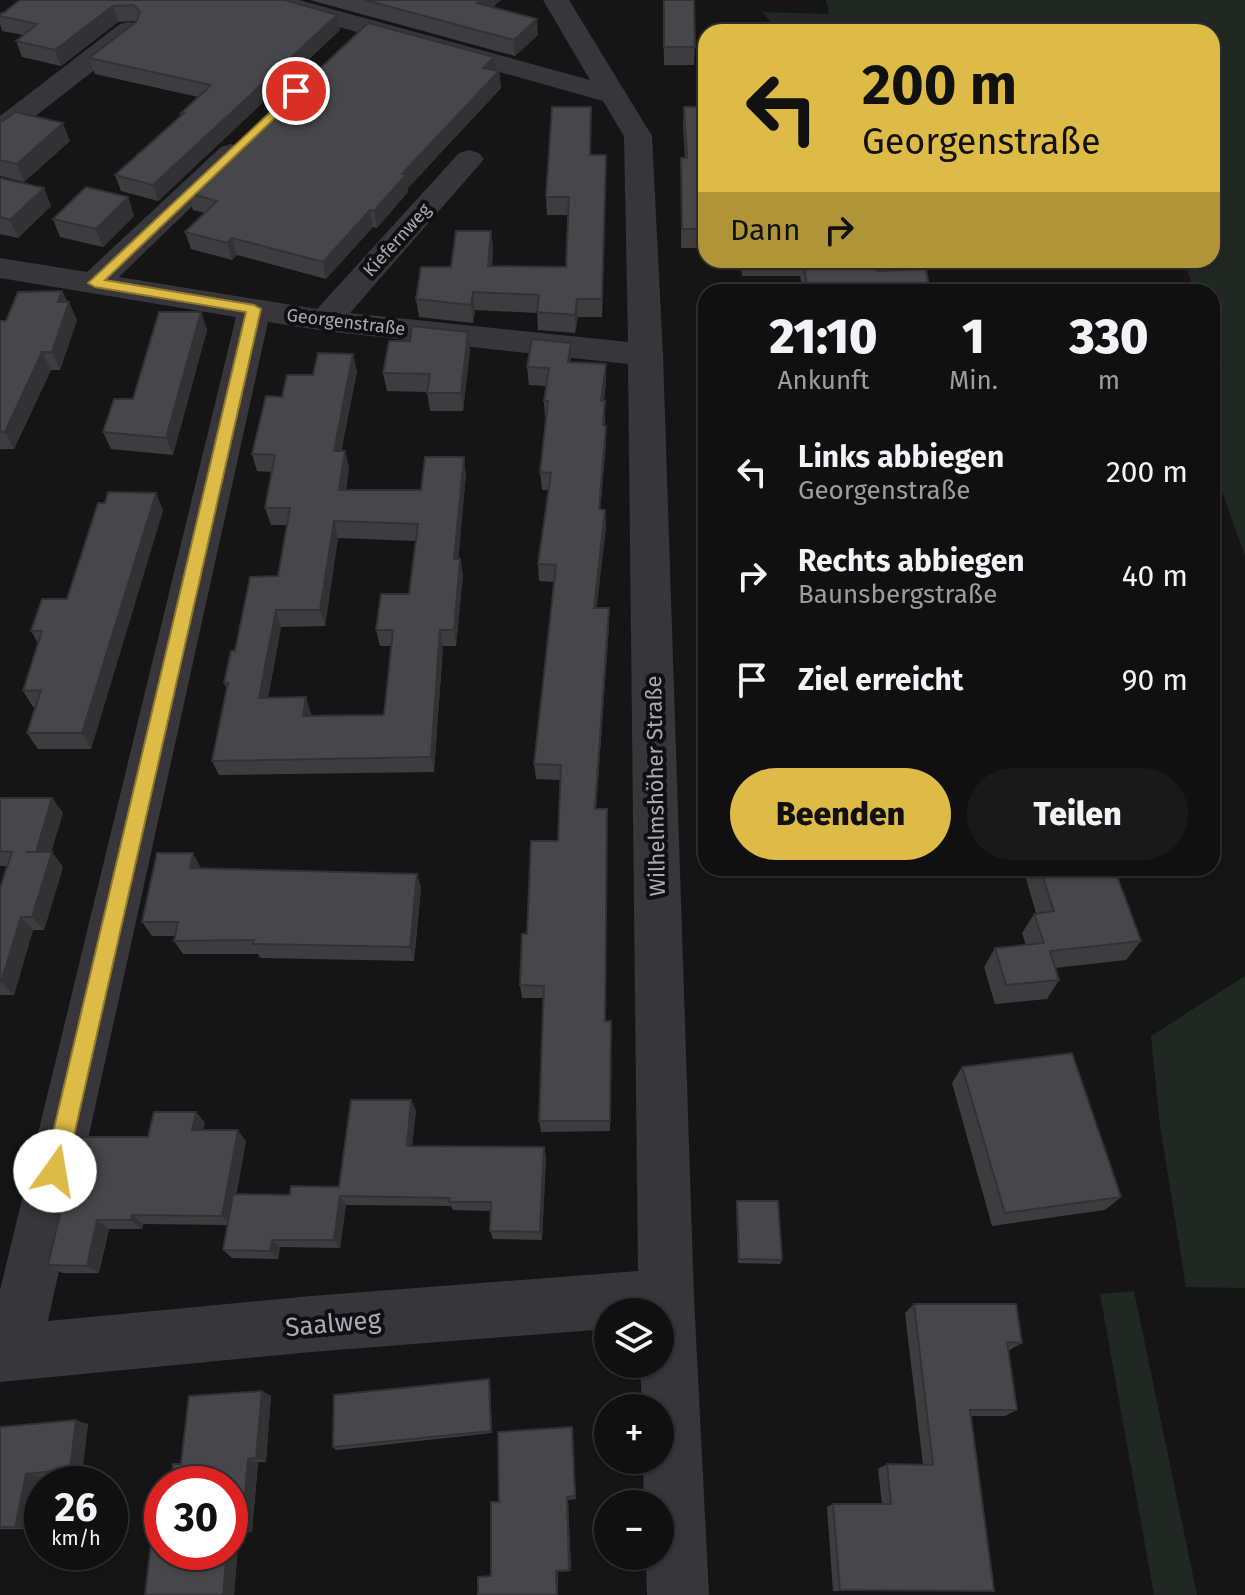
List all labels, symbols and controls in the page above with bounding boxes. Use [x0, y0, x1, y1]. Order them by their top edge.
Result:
text: 200 m [862, 52, 1017, 119]
icon: left [730, 56, 834, 160]
pin [262, 57, 330, 125]
icon: arrive [274, 69, 318, 113]
text: Georgenstraße [862, 120, 1101, 164]
street label: Kiefernweg [358, 198, 436, 281]
icon: right [817, 208, 861, 252]
text: Dann [730, 212, 801, 248]
street label: Georgenstraße [285, 304, 407, 340]
text: 21:10 [769, 308, 877, 366]
text: 1 [962, 308, 985, 366]
text: 330 [1069, 308, 1148, 366]
text: Ankunft [778, 365, 869, 396]
text: Min. [949, 365, 998, 396]
text: m [1098, 365, 1120, 396]
text: Links abbiegen [798, 439, 1004, 475]
icon: left [730, 450, 774, 494]
text: 200 m [1106, 454, 1188, 490]
text: Georgenstraße [798, 475, 970, 506]
text: Rechts abbiegen [798, 543, 1025, 579]
icon: right [730, 554, 774, 598]
text: 40 m [1122, 558, 1188, 594]
text: Baunsbergstraße [798, 579, 997, 610]
icon: arrive [730, 658, 774, 702]
text: Ziel erreicht [798, 662, 963, 698]
text: 90 m [1122, 662, 1188, 698]
street label: Wilhelmshöher Straße [640, 675, 671, 897]
button: Beenden [730, 768, 951, 860]
button: Teilen [967, 768, 1188, 860]
position arrow [13, 1129, 97, 1213]
map controls [594, 1298, 674, 1570]
button: layers [594, 1298, 674, 1378]
street label: Saalweg [284, 1304, 383, 1343]
button: + [594, 1394, 674, 1474]
speed limit sign: 30 [144, 1466, 248, 1570]
text: 26 [54, 1484, 98, 1532]
button: − [594, 1490, 674, 1570]
text: km/h [51, 1526, 101, 1550]

